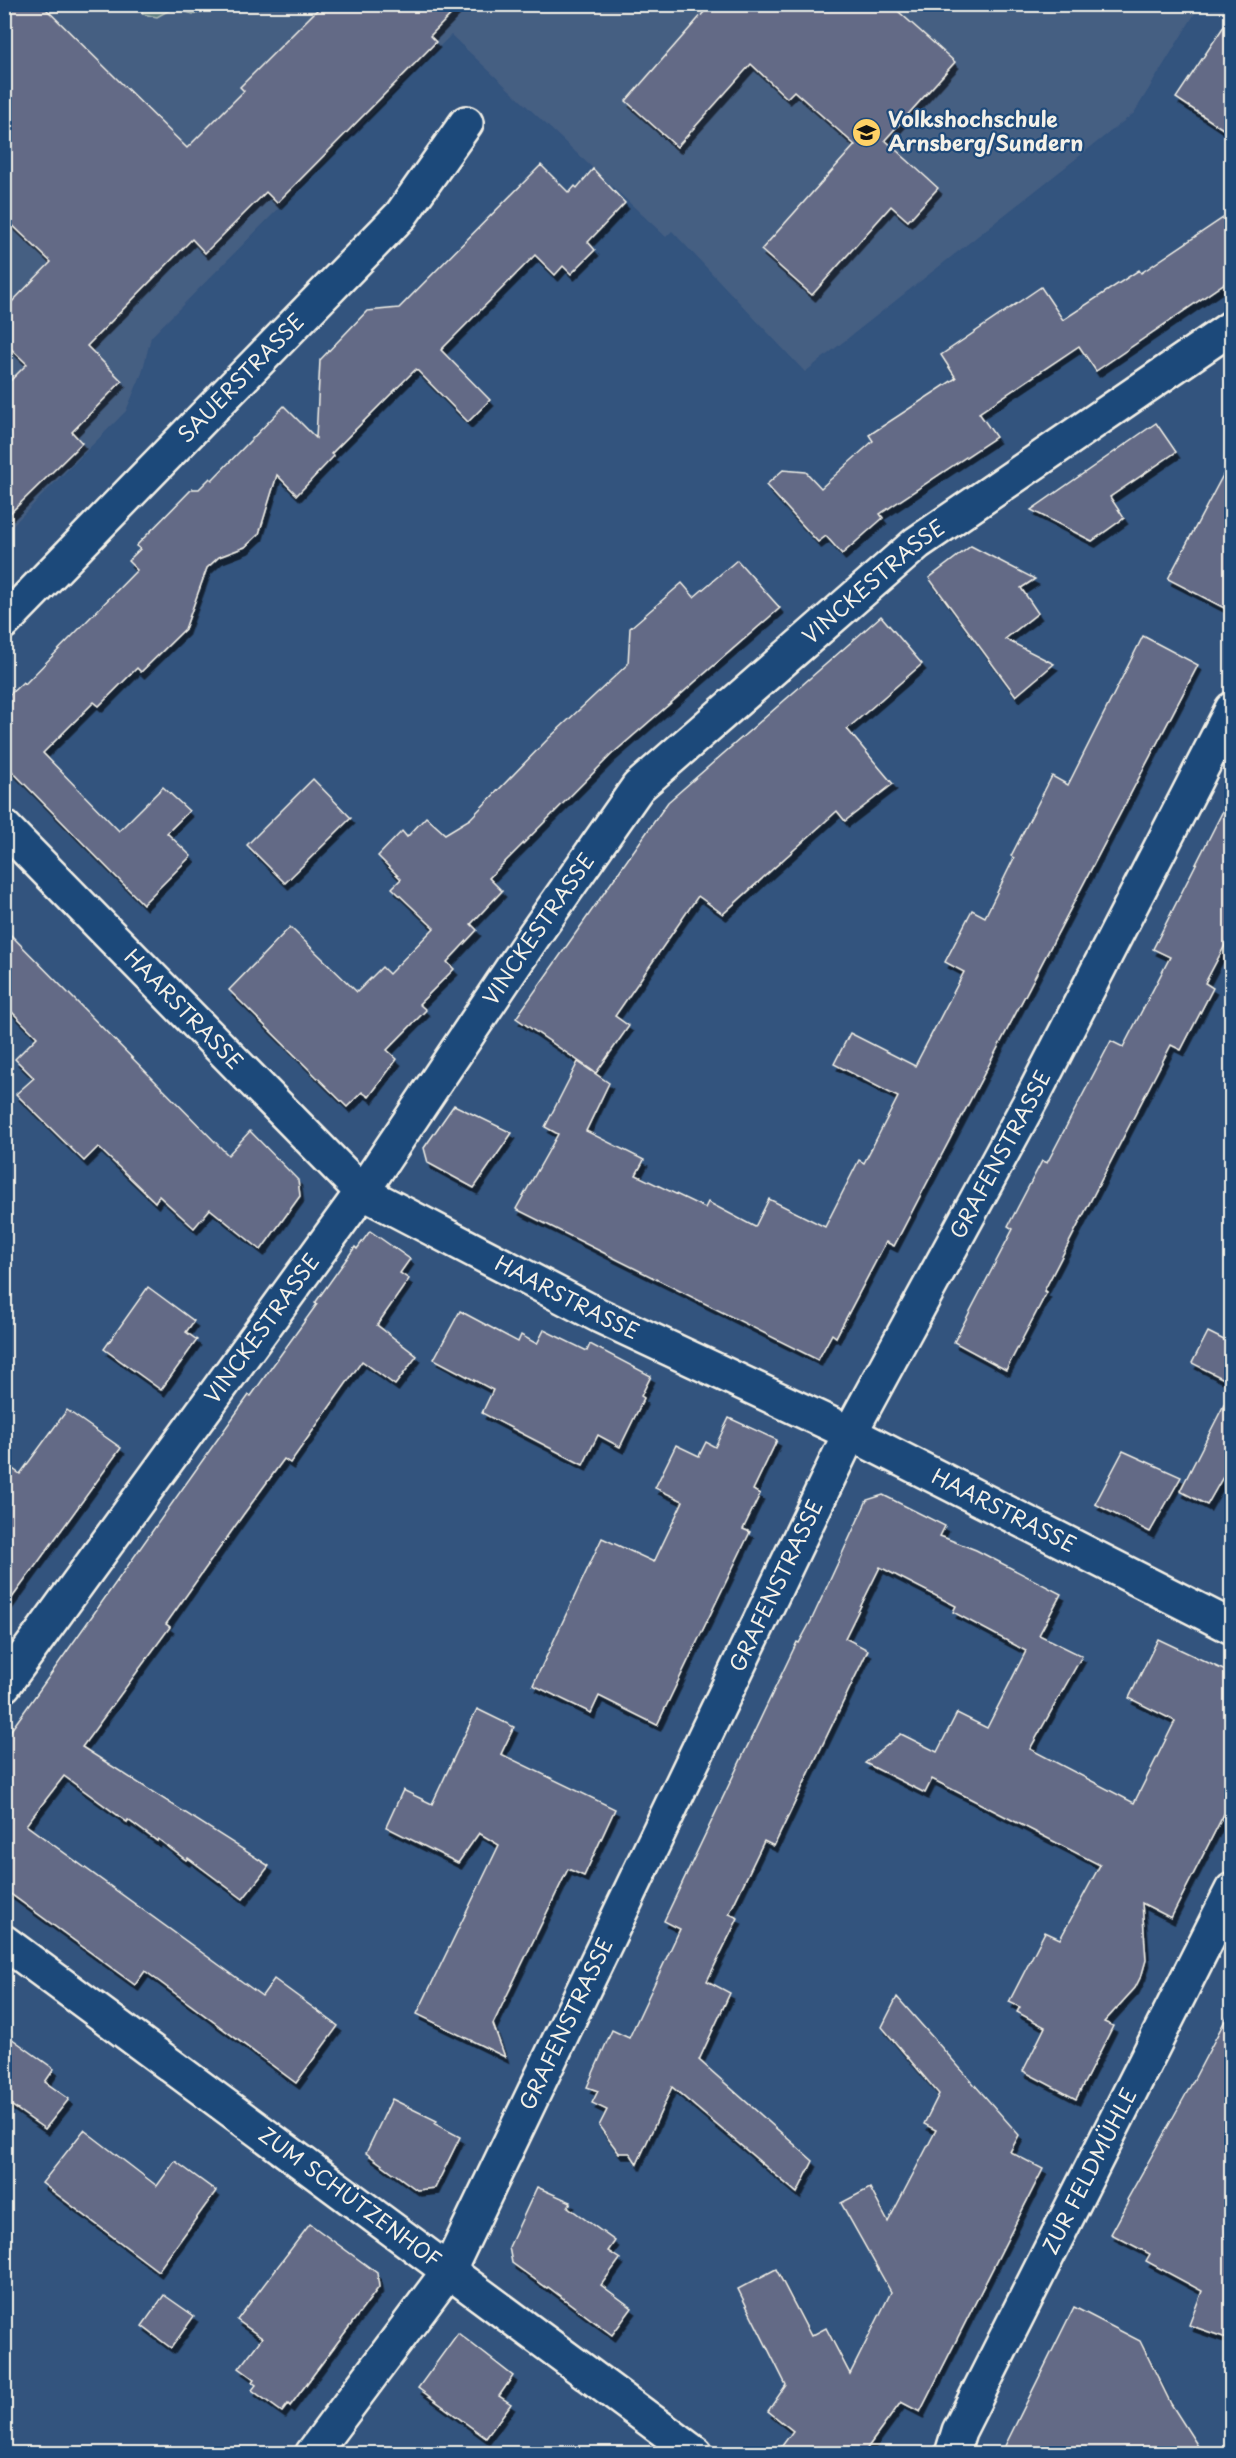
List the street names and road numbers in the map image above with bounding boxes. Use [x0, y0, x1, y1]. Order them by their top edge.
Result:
street label: SAUERSTRASSE [169, 305, 311, 449]
street label: VINCKESTRASSE [794, 511, 951, 650]
street label: VINCKESTRASSE [474, 846, 601, 1011]
street label: HAARSTRASSE [118, 941, 251, 1076]
street label: GRAFENSTRASSE [941, 1064, 1058, 1244]
street label: VINCKESTRASSE [196, 1246, 326, 1409]
street label: HAARSTRASSE [490, 1246, 645, 1346]
street label: HAARSTRASSE [927, 1459, 1082, 1559]
street label: GRAFENSTRASSE [720, 1494, 830, 1676]
street label: GRAFENSTRASSE [510, 1932, 620, 2115]
street label: ZUR FELDMÜHLE [1033, 2082, 1144, 2259]
street label: ZUM SCHÜTZENHOF [253, 2118, 449, 2274]

